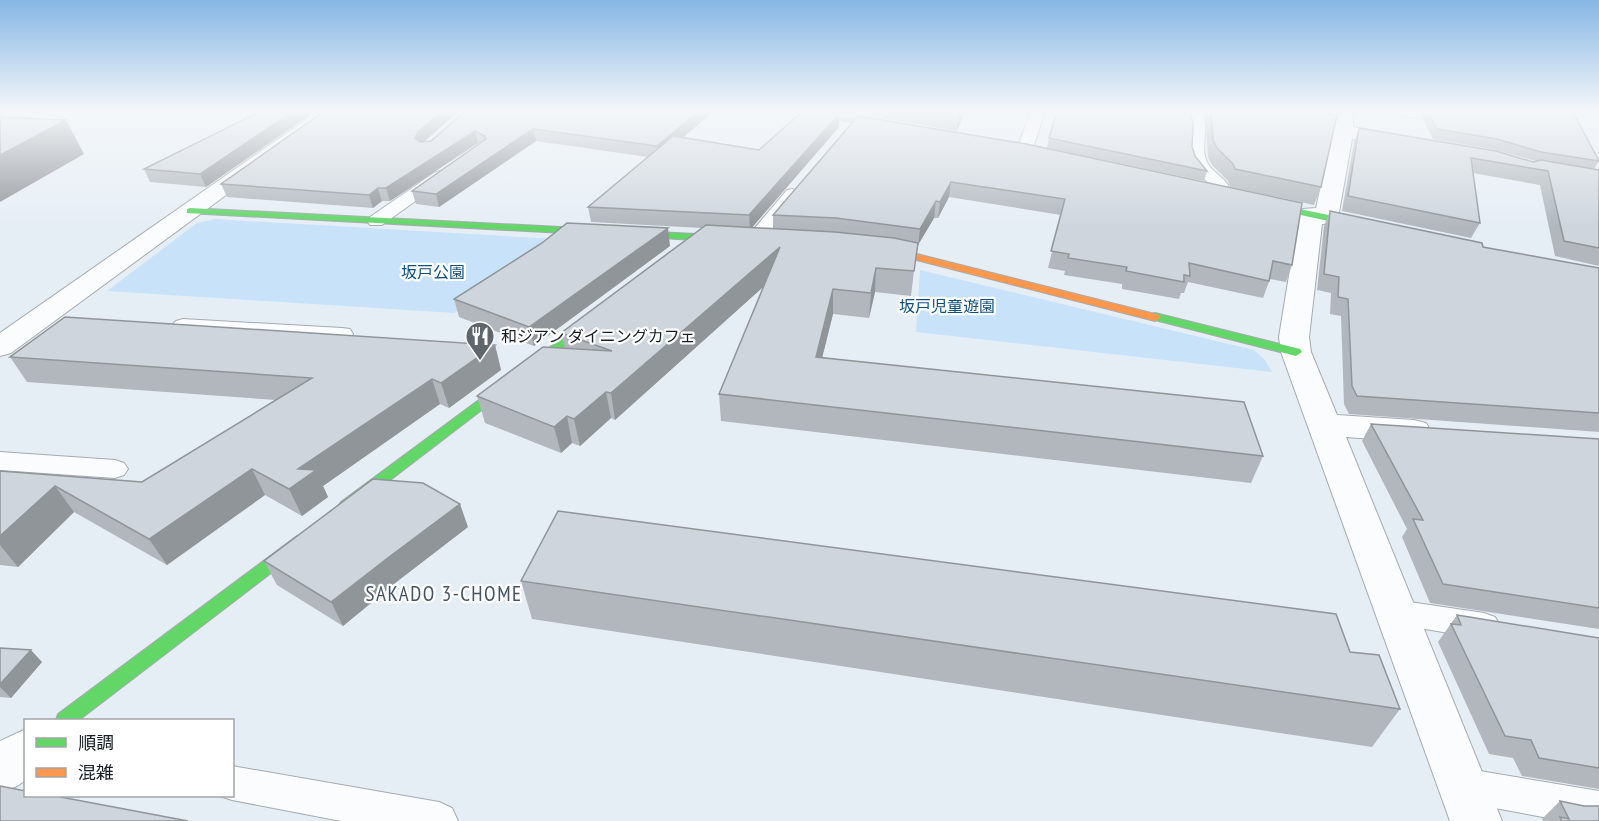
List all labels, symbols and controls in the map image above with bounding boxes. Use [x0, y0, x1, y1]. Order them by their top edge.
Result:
park label: 坂戸公園 [401, 262, 465, 282]
park label: 坂戸児童遊園 [899, 296, 995, 316]
restaurant icon: 和ジアン ダイニングカフェ [464, 320, 496, 362]
place label: 和ジアン ダイニングカフェ [501, 326, 696, 346]
district label: SAKADO 3-CHOME [365, 580, 523, 607]
legend [24, 719, 234, 797]
text: 順調 [78, 731, 114, 754]
text: 混雑 [78, 761, 114, 784]

